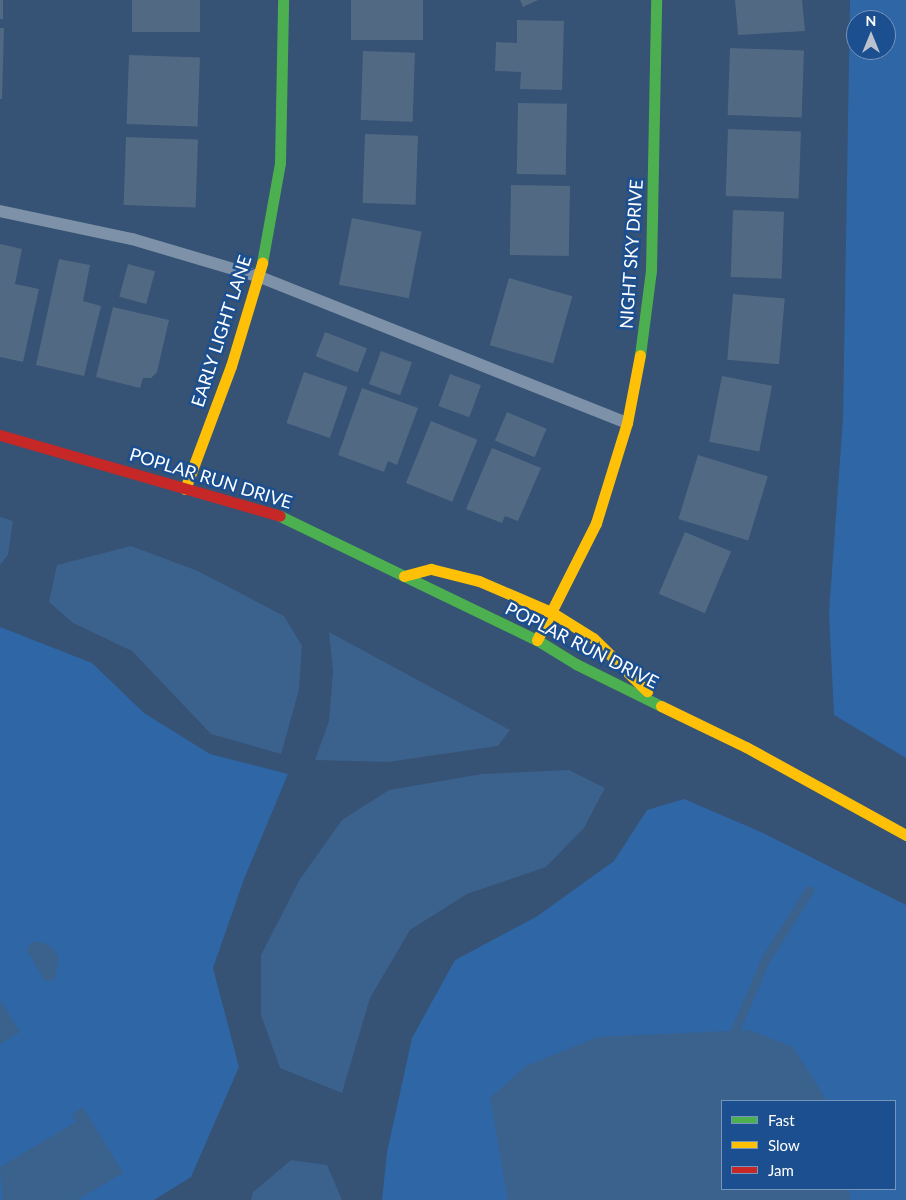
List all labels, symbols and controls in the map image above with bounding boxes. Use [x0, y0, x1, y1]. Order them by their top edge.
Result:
north arrow [846, 10, 896, 60]
text: N [866, 12, 876, 29]
street label: NIGHT SKY DRIVE [615, 178, 647, 330]
street label: EARLY LIGHT LANE [186, 252, 256, 410]
street label: POPLAR RUN DRIVE [127, 443, 295, 513]
street label: POPLAR RUN DRIVE [502, 597, 662, 693]
legend [721, 1100, 896, 1190]
text: Fast [768, 1111, 795, 1129]
text: Slow [768, 1136, 800, 1154]
text: Jam [768, 1161, 794, 1179]

